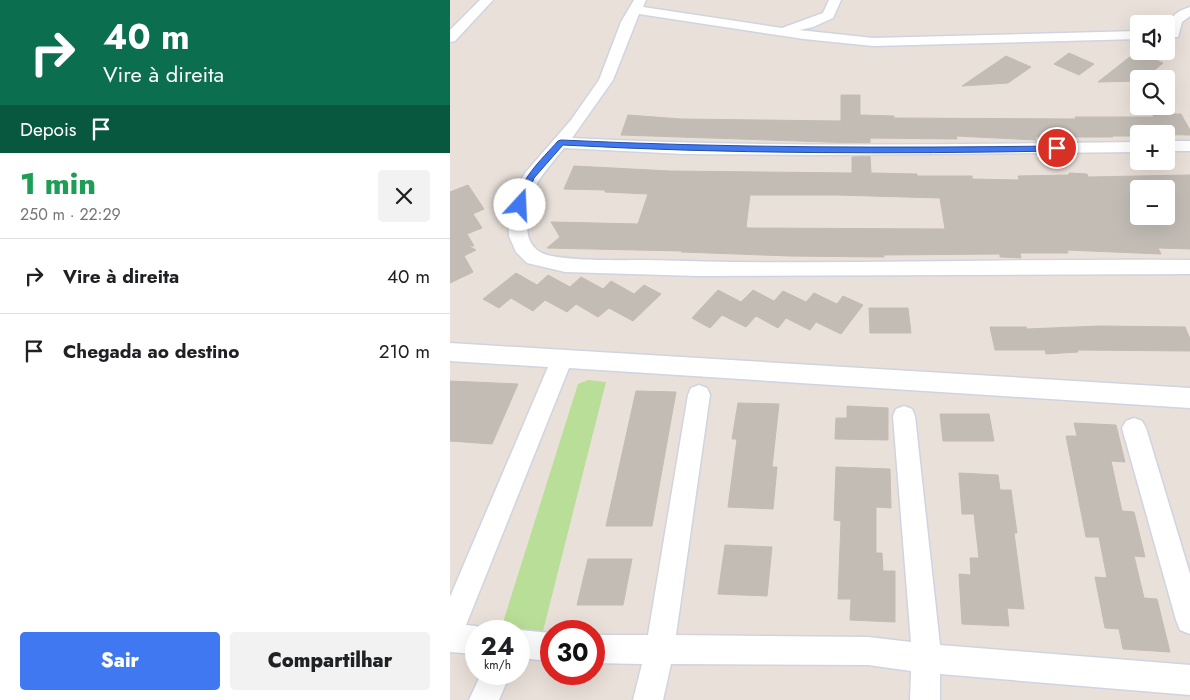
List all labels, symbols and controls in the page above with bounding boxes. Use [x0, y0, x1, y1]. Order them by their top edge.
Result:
text: 40 m [103, 12, 190, 62]
map controls [1130, 15, 1175, 225]
button: sound [1130, 15, 1175, 60]
icon: right [20, 20, 85, 85]
text: Vire à direita [103, 58, 224, 90]
button: search [1130, 70, 1175, 115]
icon: arrive [87, 115, 115, 143]
text: Depois [20, 116, 77, 143]
button: + [1130, 125, 1175, 170]
pin [1036, 127, 1078, 169]
icon: arrive [1043, 134, 1071, 162]
text: 1 min [20, 162, 96, 205]
button: close [378, 170, 430, 222]
position arrow [493, 178, 545, 230]
button: − [1130, 180, 1175, 225]
text: 250 m · 22:29 [20, 203, 121, 226]
icon: right [20, 262, 48, 290]
text: Vire à direita [63, 263, 179, 290]
text: 40 m [387, 263, 430, 290]
icon: arrive [20, 337, 48, 365]
text: Chegada ao destino [63, 338, 239, 365]
text: 210 m [379, 338, 430, 365]
speed limit sign: 30 [540, 620, 605, 685]
text: 24 [481, 628, 514, 664]
button: Sair [20, 632, 220, 690]
button: Compartilhar [230, 632, 430, 690]
text: km/h [484, 656, 511, 674]

